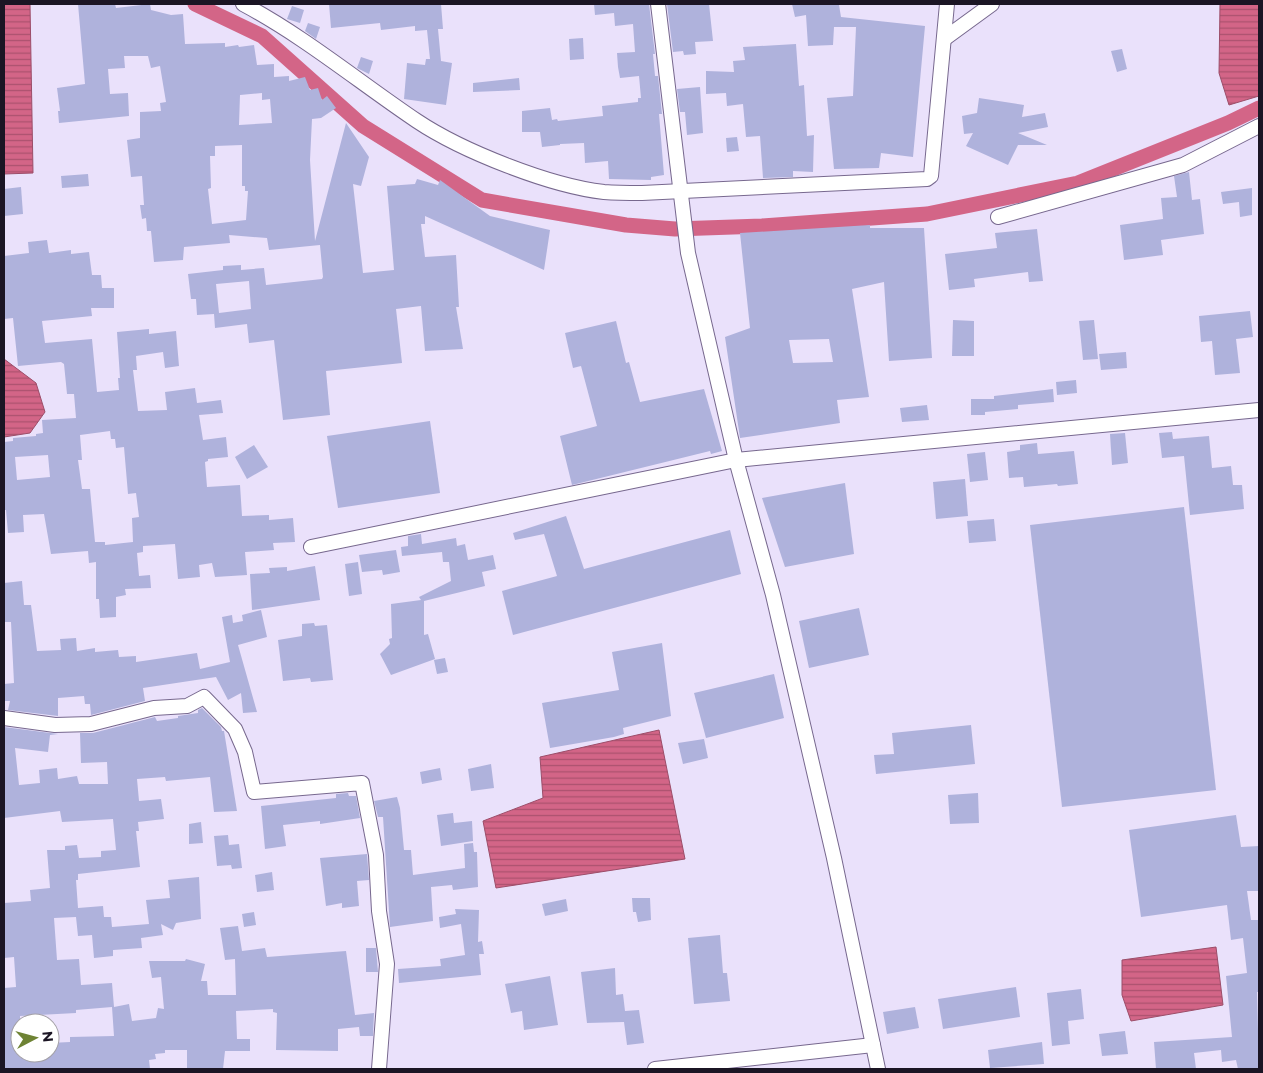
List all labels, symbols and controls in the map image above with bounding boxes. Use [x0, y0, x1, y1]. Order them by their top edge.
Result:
north arrow [10, 1013, 60, 1063]
text: N [38, 1030, 57, 1043]

